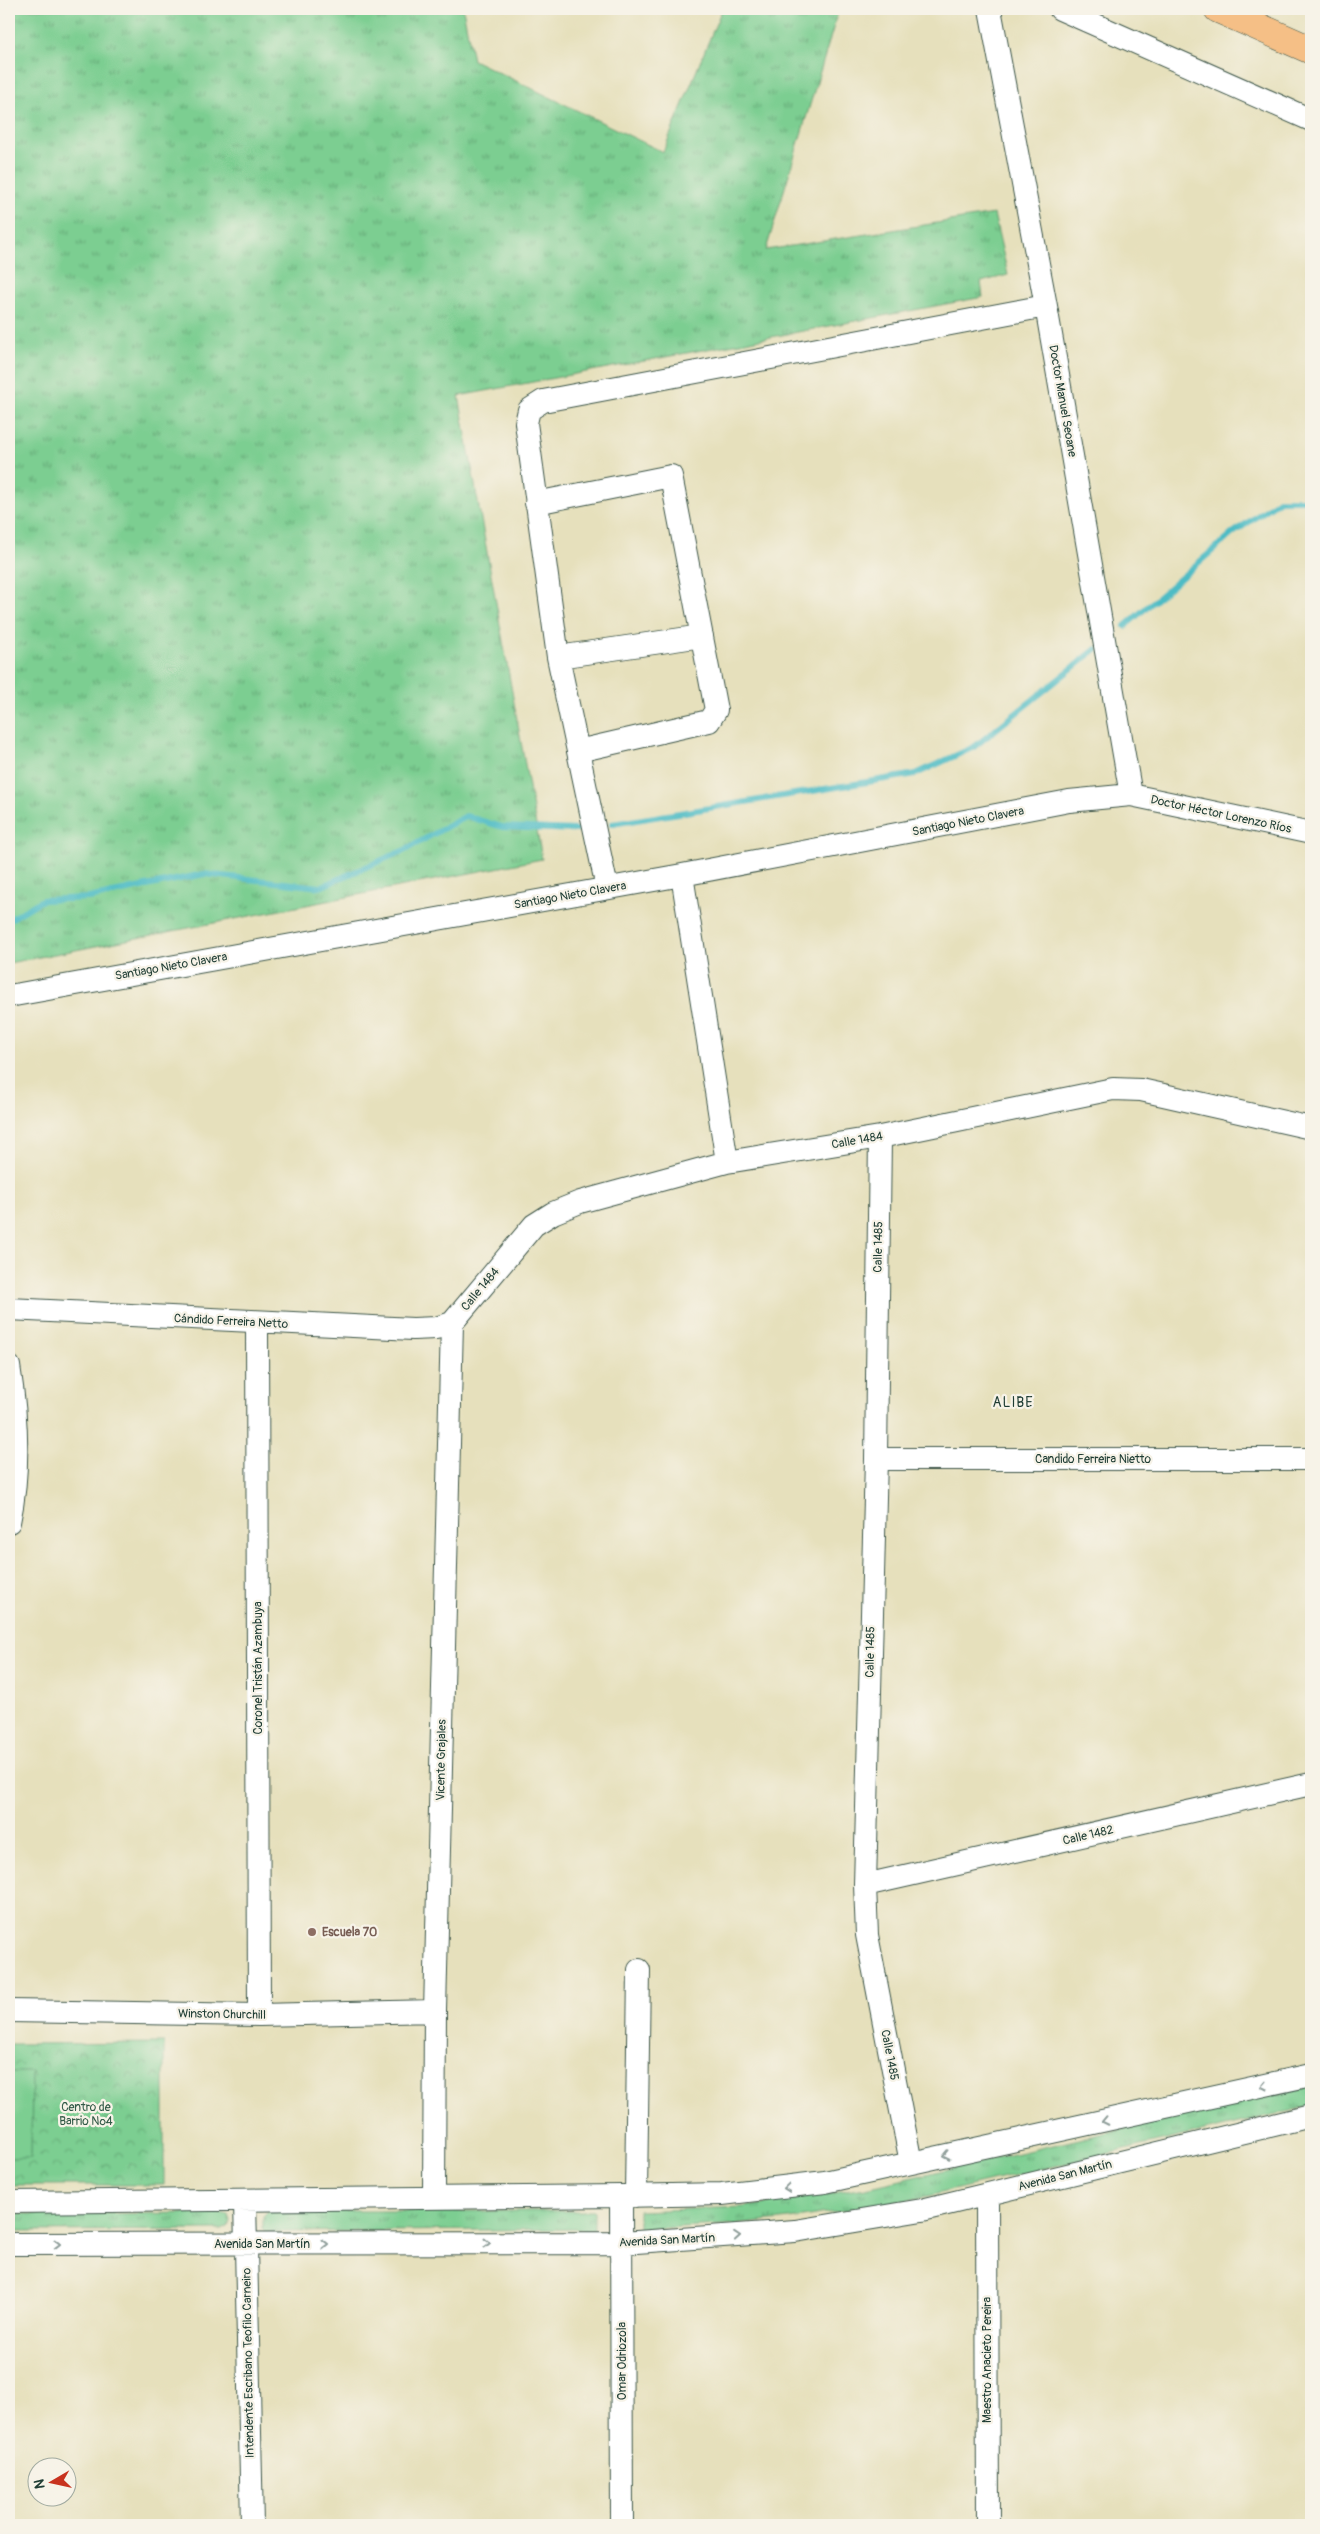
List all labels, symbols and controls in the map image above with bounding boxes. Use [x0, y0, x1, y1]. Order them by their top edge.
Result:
street label: Doctor Manuel Seoane [1045, 344, 1080, 458]
street label: Doctor Héctor Lorenzo Ríos [1149, 792, 1293, 837]
street label: Santiago Nieto Clavera [911, 803, 1026, 840]
street label: Santiago Nieto Clavera [513, 878, 628, 913]
street label: Santiago Nieto Clavera [114, 949, 229, 984]
street label: Calle 1484 [830, 1129, 884, 1152]
street label: Calle 1485 [871, 1221, 886, 1273]
street label: Calle 1484 [458, 1265, 503, 1314]
street label: Cándido Ferreira Netto [174, 1311, 289, 1332]
district label: ALIBE [992, 1394, 1034, 1411]
street label: Candido Ferreira Nietto [1035, 1452, 1152, 1467]
street label: Coronel Tristán Azambuya [251, 1601, 266, 1735]
street label: Calle 1485 [863, 1626, 878, 1678]
street label: Vicente Grajales [433, 1719, 450, 1801]
street label: Calle 1482 [1061, 1822, 1115, 1849]
place label: Escuela 70 [322, 1925, 377, 1940]
marker: Escuela 70 [306, 1926, 318, 1938]
street label: Winston Churchill [178, 2006, 266, 2023]
street label: Calle 1485 [877, 2028, 902, 2082]
one-way arrow [1259, 2080, 1268, 2091]
park label: Centro de Barrio Nº4 [59, 2100, 113, 2129]
one-way arrow [1100, 2115, 1109, 2125]
one-way arrow [942, 2149, 951, 2160]
street label: Avenida San Martín [1017, 2157, 1114, 2194]
one-way arrow [783, 2182, 791, 2193]
street label: Avenida San Martín [619, 2230, 716, 2251]
one-way arrow [734, 2231, 742, 2242]
street label: Avenida San Martín [214, 2237, 310, 2252]
one-way arrow [484, 2238, 492, 2248]
one-way arrow [54, 2239, 62, 2249]
one-way arrow [322, 2239, 329, 2249]
street label: Intendente Escribano Teofilo Carneiro [239, 2267, 258, 2458]
street label: Maestro Anacieto Pereira [980, 2297, 995, 2423]
street label: Omar Odriozola [615, 2321, 630, 2400]
north arrow [28, 2456, 78, 2506]
text: N [31, 2478, 49, 2490]

